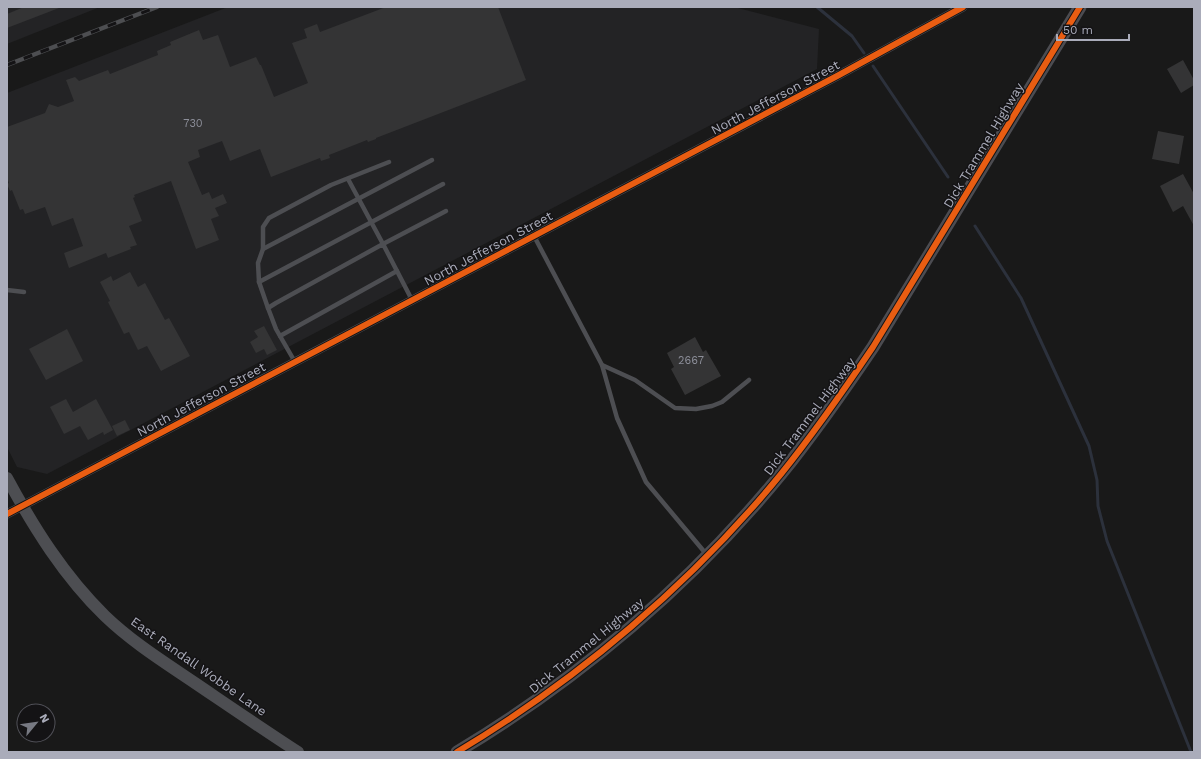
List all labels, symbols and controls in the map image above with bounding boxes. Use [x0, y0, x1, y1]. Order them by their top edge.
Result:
scale bar [1057, 16, 1129, 42]
text: 50 m [1063, 23, 1093, 37]
street label: North Jefferson Street [708, 57, 842, 138]
street label: Dick Trammel Highway [940, 80, 1027, 210]
house number: 730 [183, 117, 203, 130]
street label: North Jefferson Street [421, 208, 555, 289]
house number: 2667 [678, 354, 704, 367]
street label: Dick Trammel Highway [760, 354, 859, 478]
street label: North Jefferson Street [134, 359, 268, 440]
street label: Dick Trammel Highway [526, 594, 647, 696]
street label: East Randall Wobbe Lane [128, 614, 270, 719]
north arrow [16, 703, 56, 743]
text: N [37, 712, 52, 725]

